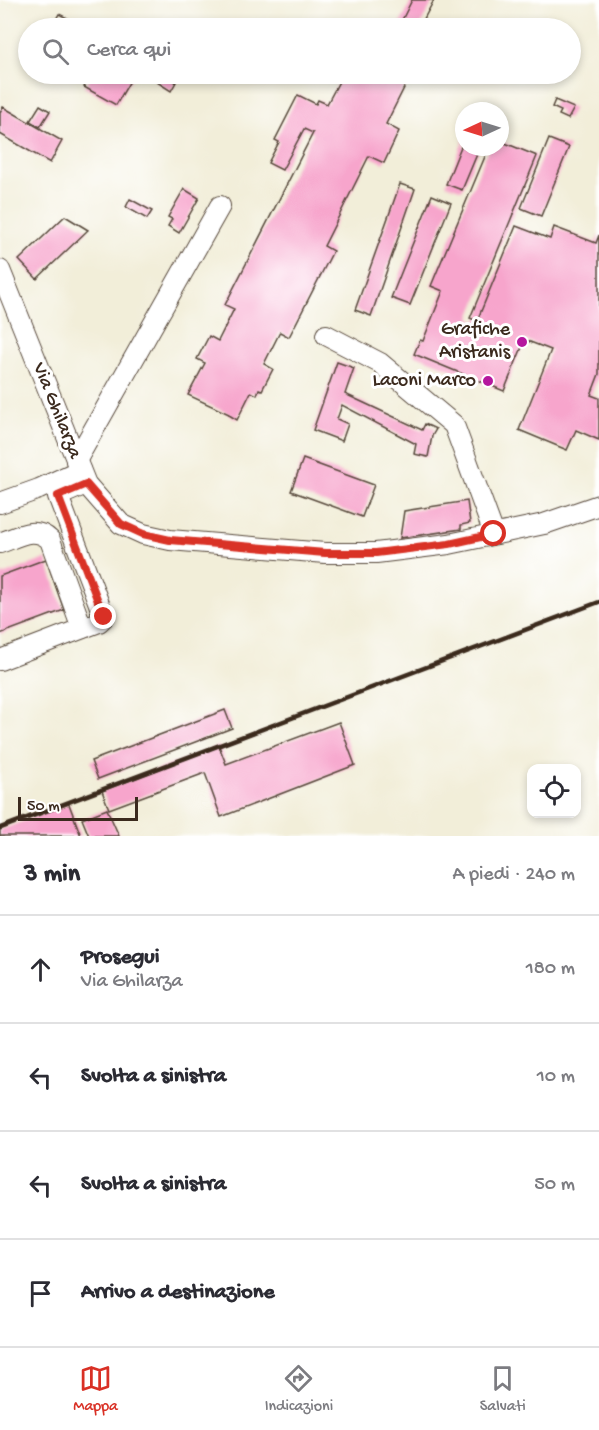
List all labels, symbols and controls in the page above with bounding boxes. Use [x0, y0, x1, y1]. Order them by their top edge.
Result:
search box [18, 18, 581, 84]
icon: search [39, 35, 72, 68]
text: Cerca qui [87, 38, 171, 64]
north arrow [455, 102, 509, 156]
place label: Grafiche Aristanis [439, 319, 511, 365]
marker: Grafiche Aristanis [515, 335, 529, 349]
street label: Via Ghilarza [26, 359, 86, 463]
place label: Laconi Marco [373, 370, 476, 393]
marker: Laconi Marco [481, 374, 495, 388]
route start [480, 520, 506, 546]
route end [90, 603, 116, 629]
map controls [527, 764, 581, 818]
button: locate [527, 764, 581, 818]
scale bar [18, 794, 138, 822]
text: 50 m [27, 798, 60, 817]
text: 3 min [24, 860, 80, 891]
text: A piedi · 240 m [453, 864, 575, 887]
text: Prosegui [81, 945, 159, 971]
icon: ahead [24, 953, 57, 986]
text: 180 m [526, 958, 575, 981]
text: Via Ghilarza [81, 971, 183, 994]
icon: left [24, 1061, 57, 1094]
text: Svolta a sinistra [81, 1064, 226, 1090]
text: 10 m [537, 1066, 575, 1089]
icon: left [24, 1169, 57, 1202]
text: Svolta a sinistra [81, 1172, 226, 1198]
text: 50 m [534, 1174, 575, 1197]
icon: arrive [24, 1277, 57, 1310]
text: Arrivo a destinazione [81, 1280, 275, 1306]
tab: Mappa [73, 1362, 118, 1417]
tab: Indicazioni [265, 1362, 333, 1417]
tab: Salvati [480, 1362, 526, 1417]

